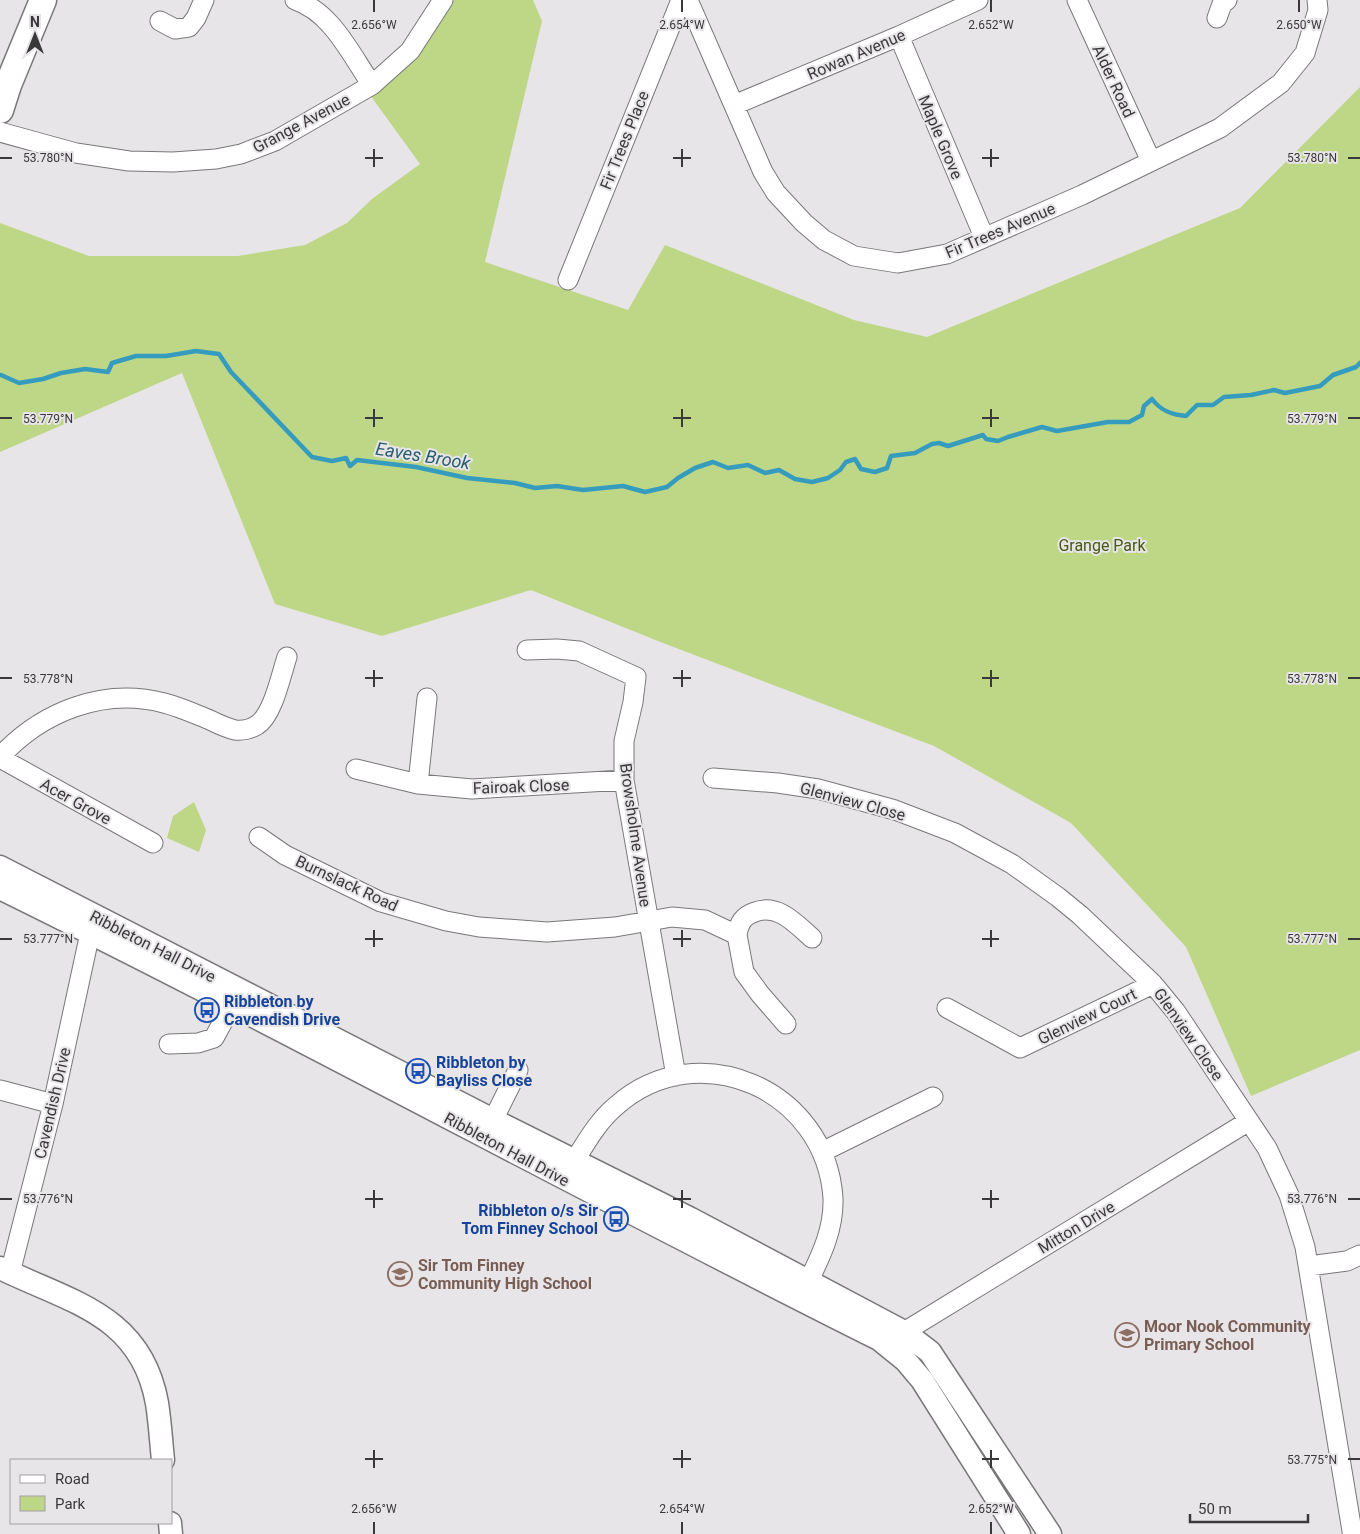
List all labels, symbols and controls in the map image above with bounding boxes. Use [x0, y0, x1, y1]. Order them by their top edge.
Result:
north arrow [10, 10, 60, 60]
text: N [30, 14, 40, 30]
text: 2.656°W [351, 18, 397, 32]
text: 2.654°W [659, 18, 705, 32]
text: 2.652°W [968, 18, 1014, 32]
text: 2.650°W [1276, 18, 1322, 32]
street label: Rowan Avenue [804, 25, 908, 84]
street label: Alder Road [1088, 42, 1139, 121]
street label: Fir Trees Place [596, 88, 653, 192]
street label: Grange Avenue [249, 90, 353, 157]
street label: Maple Grove [914, 92, 967, 182]
text: 53.780°N [23, 151, 73, 165]
text: 53.780°N [1287, 151, 1337, 165]
street label: Fir Trees Avenue [942, 199, 1058, 262]
text: 53.779°N [23, 412, 73, 426]
text: 53.779°N [1287, 412, 1337, 426]
water label: Eaves Brook [374, 438, 473, 474]
park label: Grange Park [1058, 536, 1147, 555]
text: 53.778°N [23, 672, 73, 686]
text: 53.778°N [1287, 672, 1337, 686]
street label: Browsholme Avenue [616, 762, 655, 908]
street label: Acer Grove [37, 774, 114, 829]
street label: Fairoak Close [472, 775, 570, 798]
street label: Glenview Close [798, 778, 908, 825]
street label: Burnslack Road [292, 851, 401, 916]
street label: Ribbleton Hall Drive [87, 906, 219, 986]
text: 53.777°N [23, 932, 73, 946]
text: 53.777°N [1287, 932, 1337, 946]
street label: Glenview Court [1035, 984, 1140, 1049]
street label: Glenview Close [1150, 984, 1227, 1084]
place label: Ribbleton by Cavendish Drive [224, 992, 340, 1029]
bus stop icon: Ribbleton by Cavendish Drive [194, 997, 220, 1023]
street label: Cavendish Drive [30, 1045, 75, 1161]
place label: Ribbleton by Bayliss Close [436, 1053, 533, 1090]
bus stop icon: Ribbleton by Bayliss Close [405, 1058, 431, 1084]
street label: Ribbleton Hall Drive [441, 1108, 573, 1190]
text: 53.776°N [23, 1192, 73, 1206]
text: 53.776°N [1287, 1192, 1337, 1206]
street label: Mitton Drive [1034, 1197, 1118, 1258]
place label: Ribbleton o/s Sir Tom Finney School [462, 1201, 598, 1238]
bus stop icon: Ribbleton o/s Sir Tom Finney School [603, 1206, 629, 1232]
place label: Sir Tom Finney Community High School [418, 1256, 592, 1293]
school or university icon: Sir Tom Finney Community High School [387, 1261, 413, 1287]
place label: Moor Nook Community Primary School [1144, 1317, 1312, 1354]
school or university icon: Moor Nook Community Primary School [1114, 1322, 1140, 1348]
text: 53.775°N [1287, 1453, 1337, 1467]
legend [10, 1459, 172, 1524]
text: Road [55, 1470, 89, 1488]
scale bar [1190, 1492, 1308, 1524]
text: Park [55, 1495, 86, 1513]
text: 50 m [1198, 1500, 1232, 1518]
text: 2.656°W [351, 1502, 397, 1516]
text: 2.654°W [659, 1502, 705, 1516]
text: 2.652°W [968, 1502, 1014, 1516]

